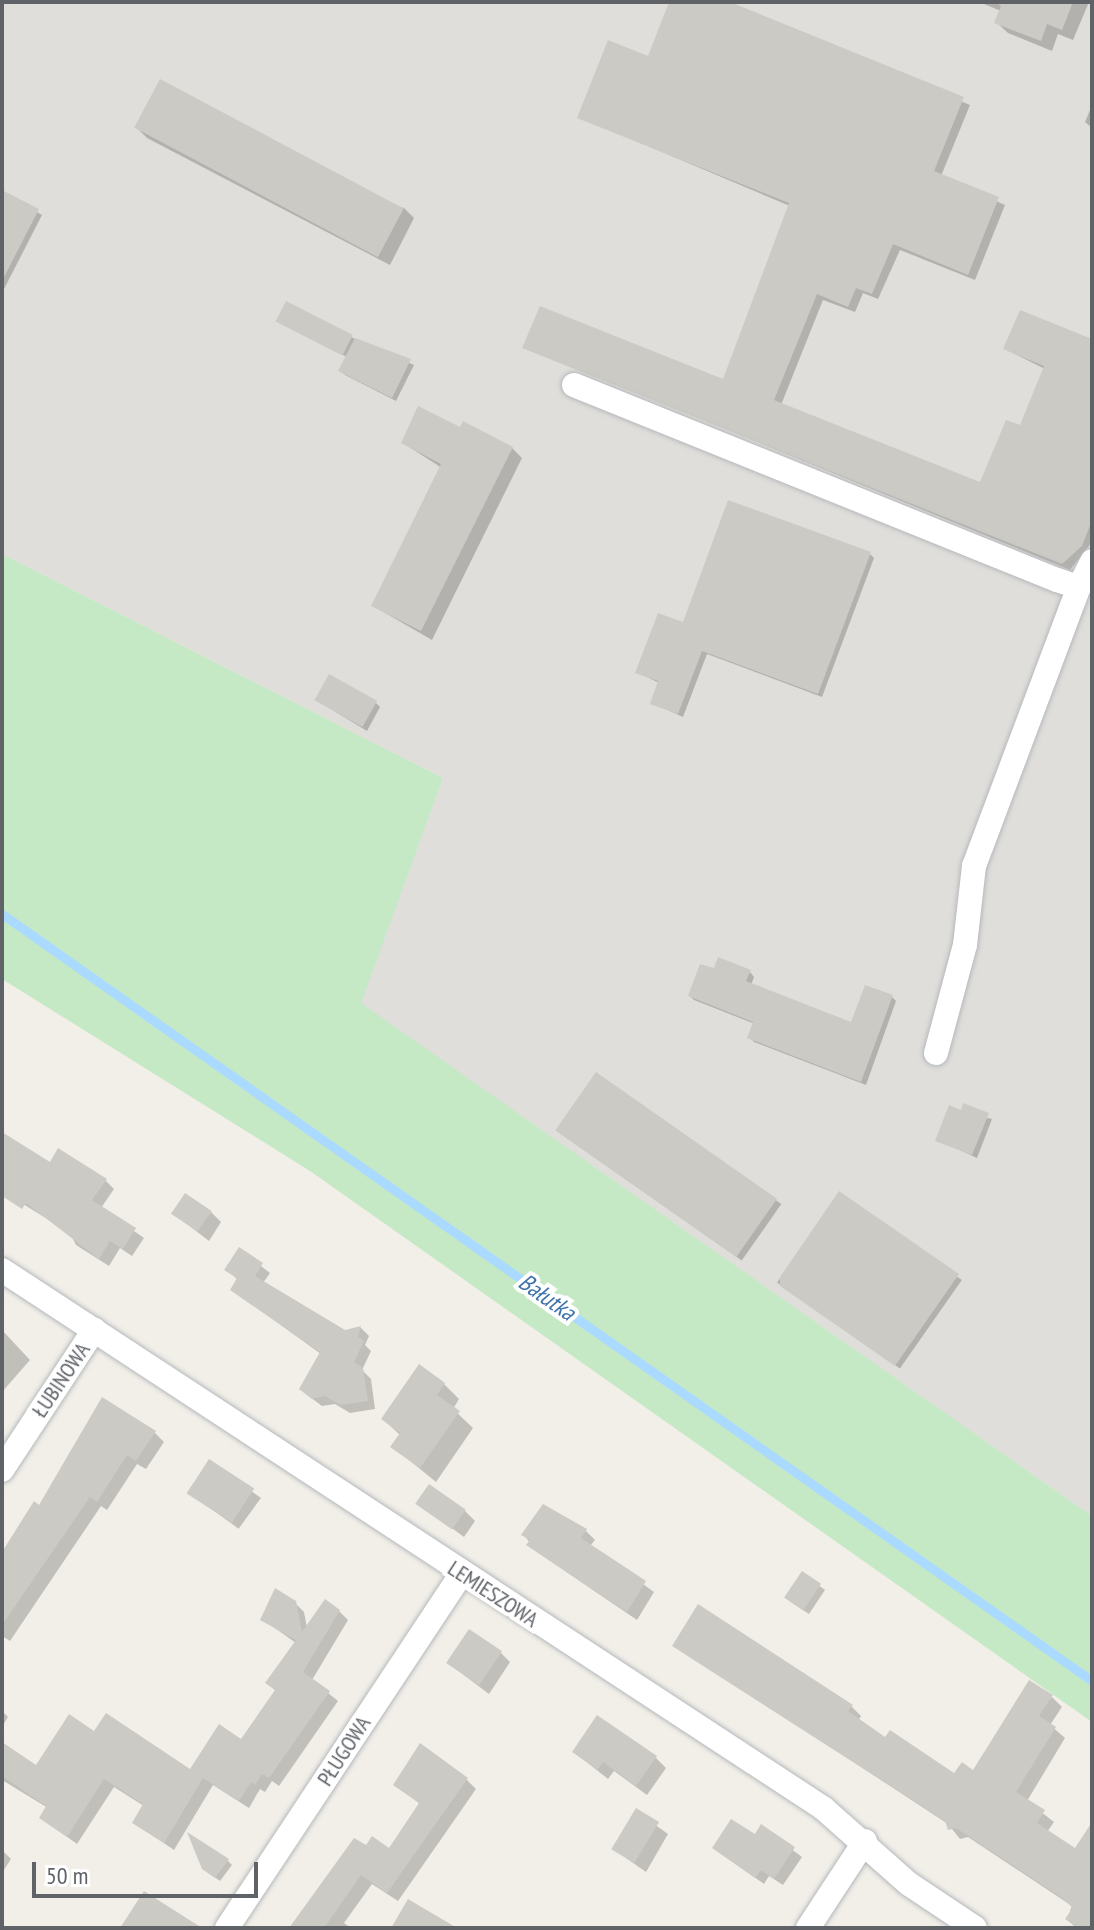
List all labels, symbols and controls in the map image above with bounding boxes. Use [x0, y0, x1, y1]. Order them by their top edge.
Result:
water label: Bałutka [513, 1267, 581, 1327]
street label: ŁUBINOWA [26, 1338, 96, 1422]
street label: LEMIESZOWA [443, 1555, 543, 1633]
street label: PŁUGOWA [312, 1711, 376, 1791]
scale bar [36, 1846, 262, 1896]
text: 50 m [46, 1860, 88, 1891]

